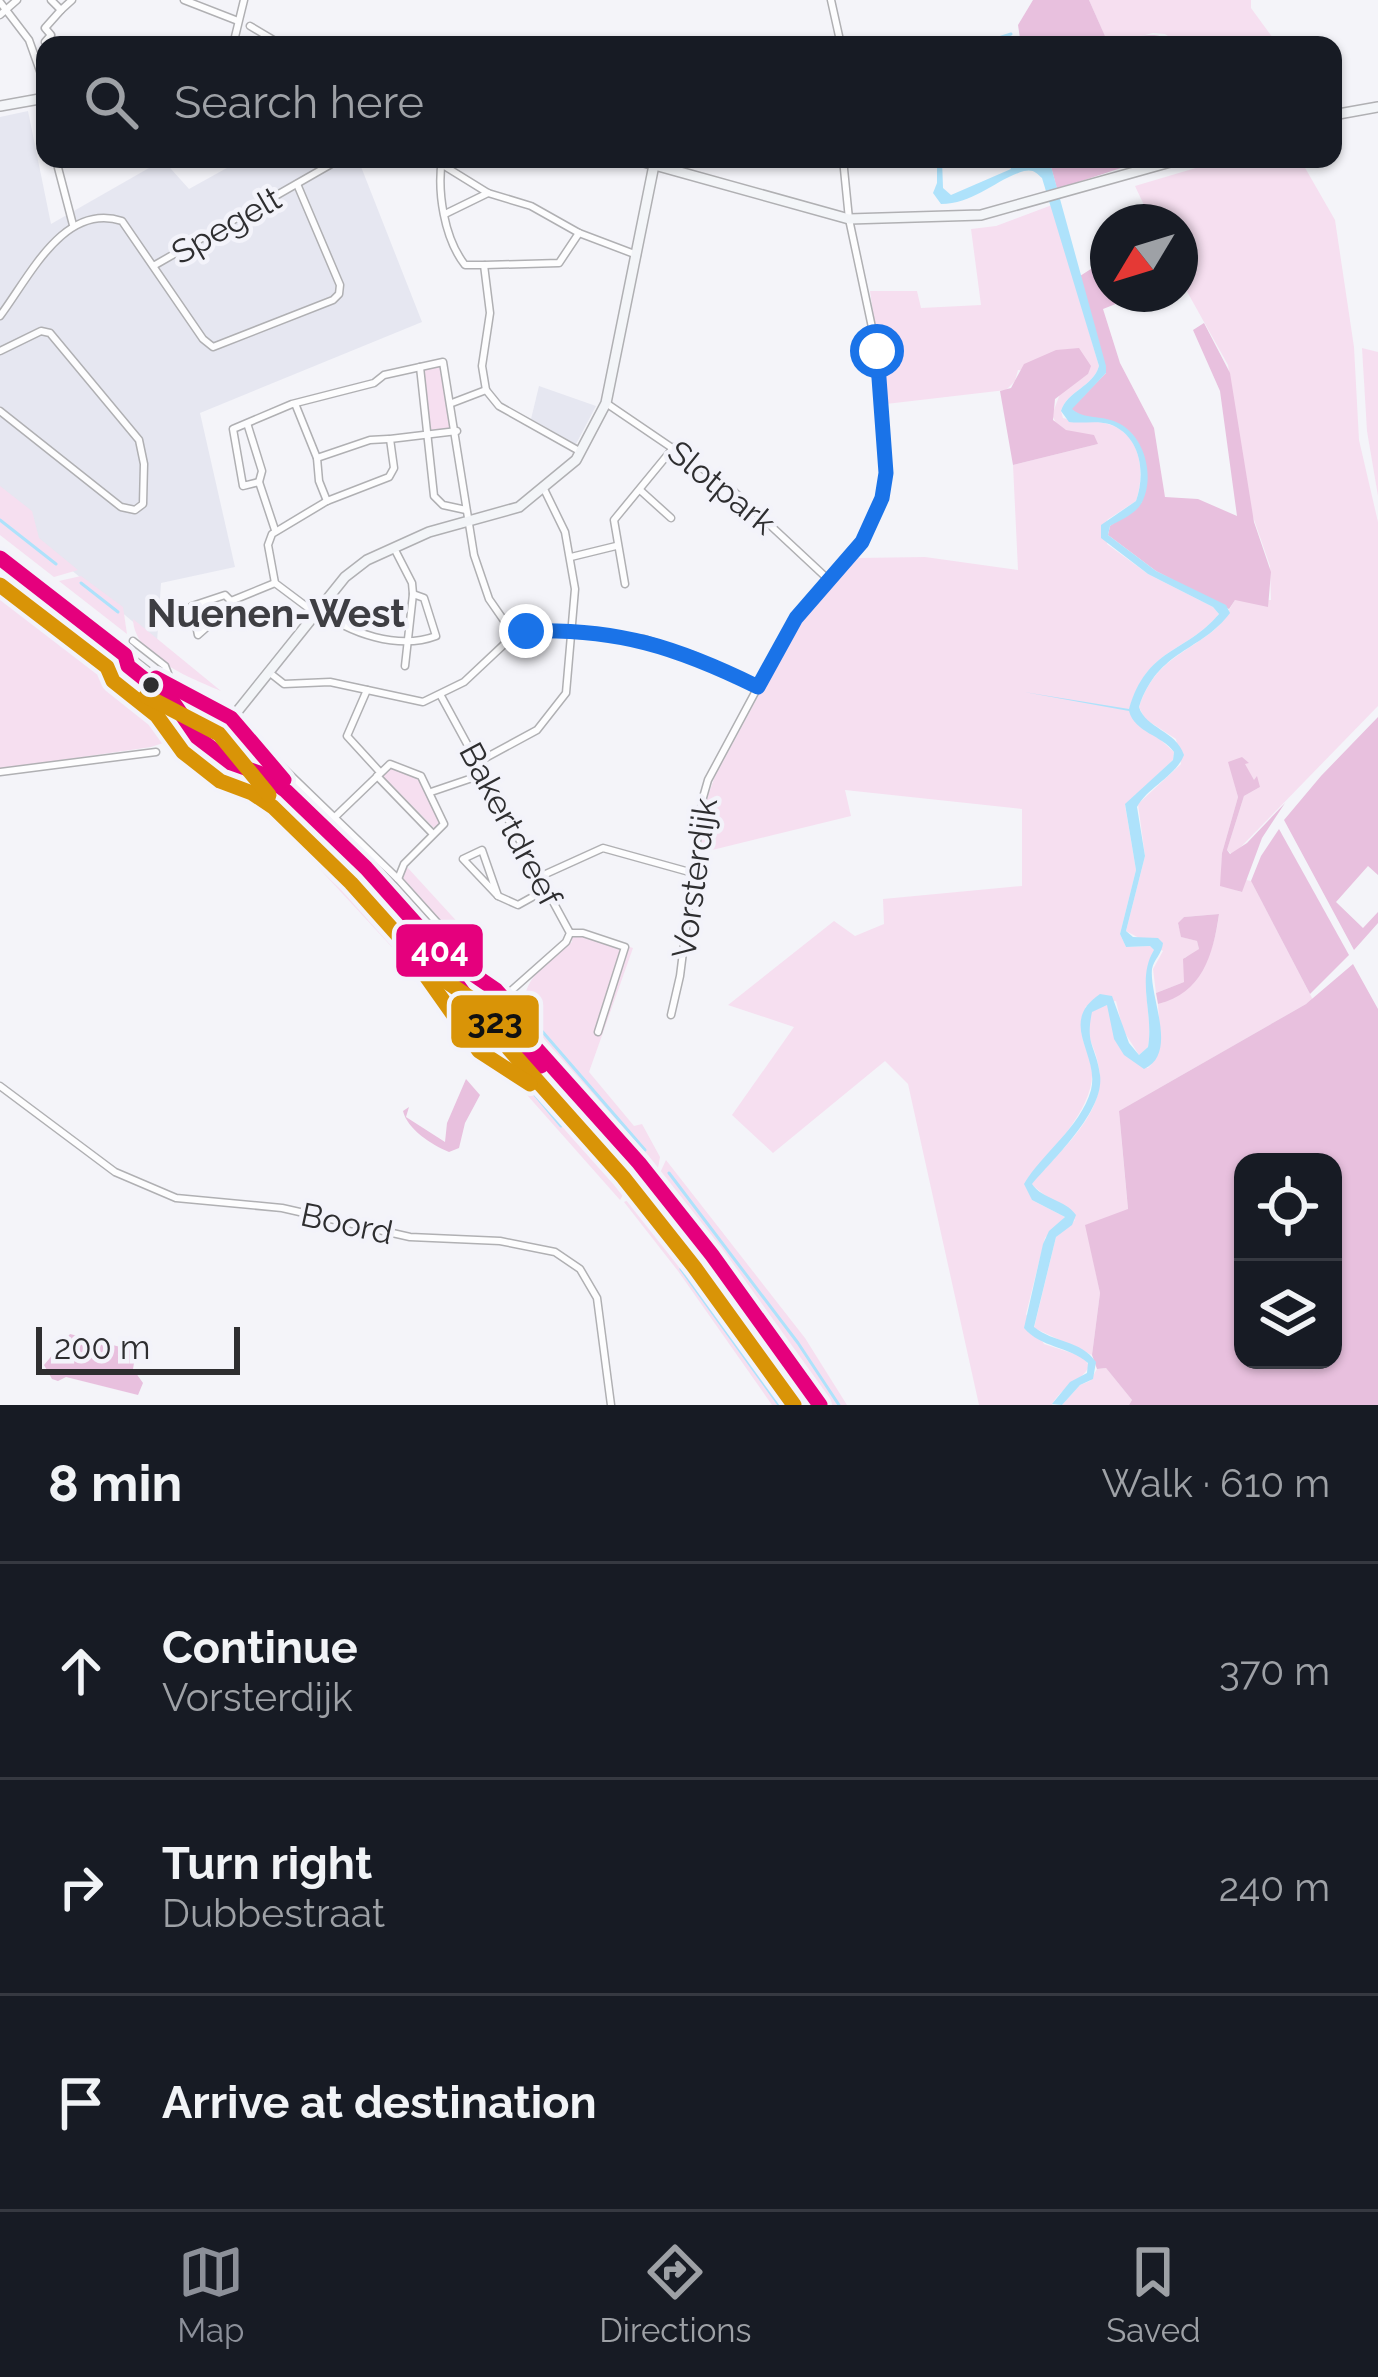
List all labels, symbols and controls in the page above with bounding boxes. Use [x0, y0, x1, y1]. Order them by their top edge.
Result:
search box [36, 36, 1342, 168]
icon: search [78, 69, 144, 135]
text: Search here [174, 76, 424, 129]
street label: Spegelt [165, 179, 288, 272]
north arrow [1090, 204, 1198, 312]
route start [850, 324, 904, 378]
street label: Slotpark [660, 432, 784, 543]
district label: Nuenen-West [147, 590, 405, 636]
route end [499, 604, 553, 658]
unlabelled marker [140, 674, 162, 696]
street label: Bakertdreef [451, 736, 570, 914]
street label: Vorsterdijk [664, 795, 725, 961]
line badge: 404 [394, 922, 485, 979]
text: 404 [411, 931, 469, 970]
line badge: 323 [449, 993, 541, 1050]
text: 323 [467, 1002, 523, 1041]
map controls [1234, 1153, 1342, 1369]
button: locate [1234, 1153, 1342, 1261]
street label: Boord [297, 1195, 396, 1252]
button: layers [1234, 1261, 1342, 1369]
scale bar [36, 1321, 240, 1374]
text: 200 m [54, 1328, 150, 1367]
text: 8 min [48, 1453, 182, 1513]
text: Walk · 610 m [1102, 1460, 1330, 1506]
text: Continue [162, 1621, 358, 1674]
icon: ahead [48, 1638, 114, 1704]
text: 370 m [1219, 1648, 1330, 1694]
text: Vorsterdijk [162, 1674, 353, 1720]
text: Turn right [162, 1837, 372, 1890]
icon: right [48, 1854, 114, 1920]
text: 240 m [1219, 1864, 1330, 1910]
text: Dubbestraat [162, 1890, 385, 1936]
icon: arrive [48, 2070, 114, 2136]
text: Arrive at destination [162, 2076, 597, 2129]
tab: Map [177, 2239, 244, 2350]
tab: Directions [599, 2239, 752, 2350]
tab: Saved [1106, 2239, 1201, 2350]

